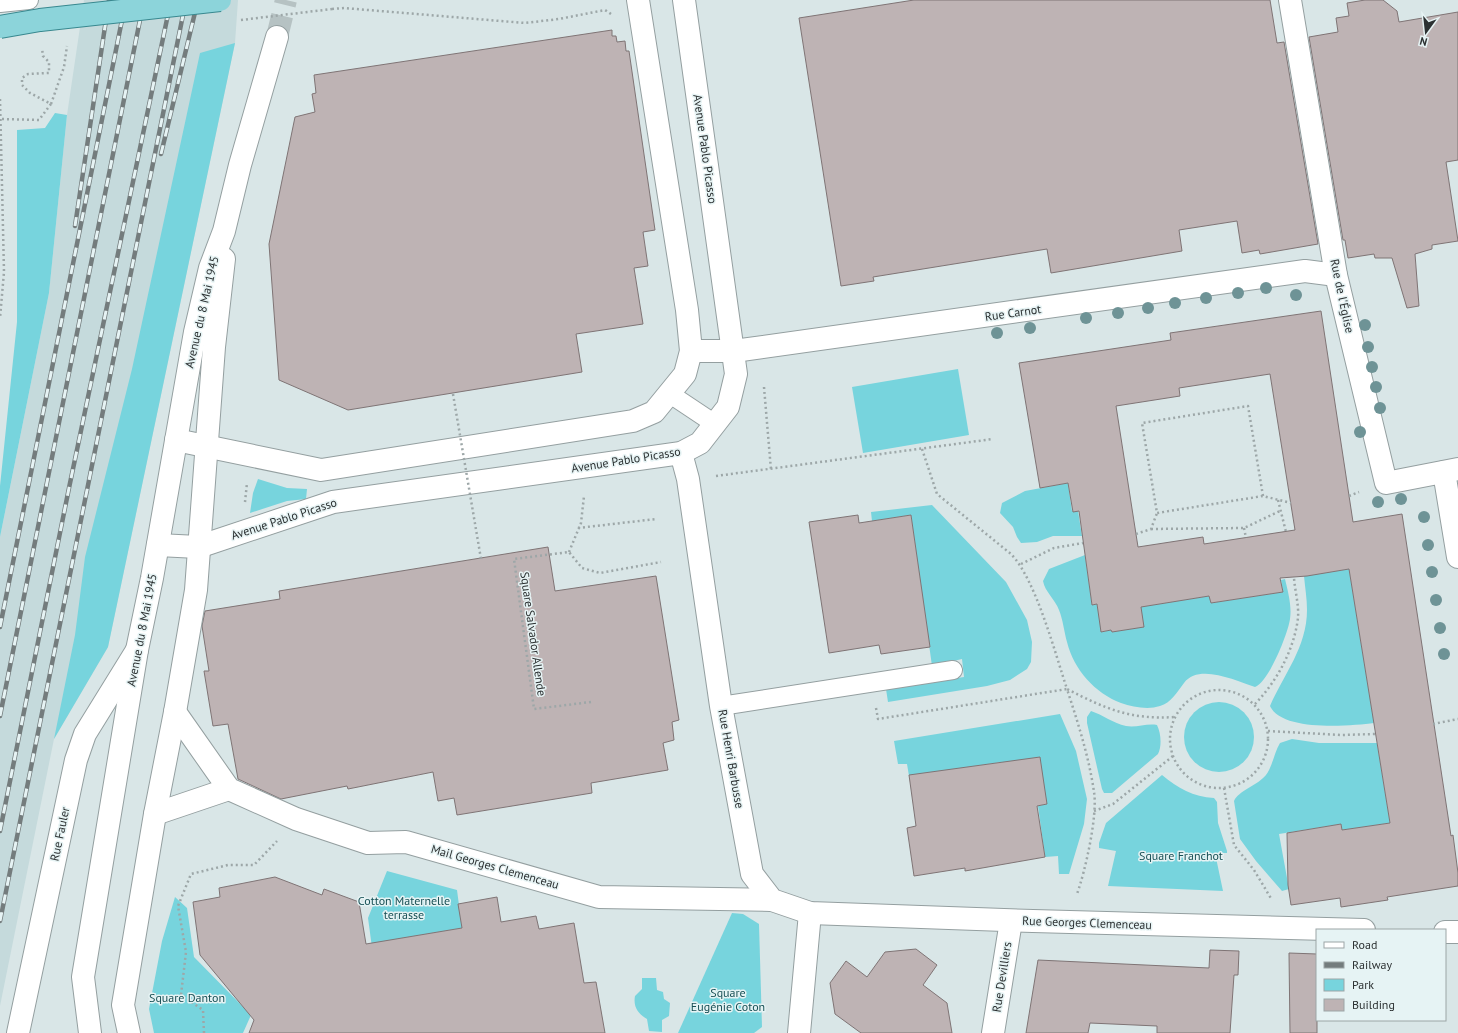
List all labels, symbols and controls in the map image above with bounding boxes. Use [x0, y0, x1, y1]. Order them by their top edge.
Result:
north arrow [1406, 12, 1446, 52]
text: N [1418, 34, 1429, 49]
street label: Avenue Pablo Picasso [690, 93, 721, 205]
street label: Avenue du 8 Mai 1945 [181, 254, 222, 369]
street label: Rue de l'Église [1327, 257, 1358, 334]
street label: Rue Carnot [984, 301, 1042, 324]
street label: Avenue Pablo Picasso [570, 443, 682, 476]
street label: Avenue Pablo Picasso [229, 494, 339, 543]
street label: Square Salvador Allende [517, 571, 550, 697]
street label: Avenue du 8 Mai 1945 [123, 572, 160, 688]
street label: Rue Henri Barbusse [715, 708, 748, 810]
street label: Rue Fauler [46, 805, 73, 862]
street label: Mail Georges Clemenceau [429, 841, 561, 892]
park label: Square Franchot [1139, 848, 1223, 863]
park label: Cotton Maternelle terrasse [358, 893, 450, 922]
street label: Rue Georges Clemenceau [1022, 913, 1152, 932]
legend [1316, 929, 1446, 1021]
text: Road [1352, 937, 1377, 952]
street label: Rue Devilliers [989, 941, 1014, 1013]
text: Railway [1352, 957, 1392, 972]
text: Park [1352, 977, 1374, 992]
park label: Square Eugénie Coton [691, 985, 765, 1014]
park label: Square Danton [149, 990, 225, 1005]
text: Building [1352, 997, 1395, 1012]

